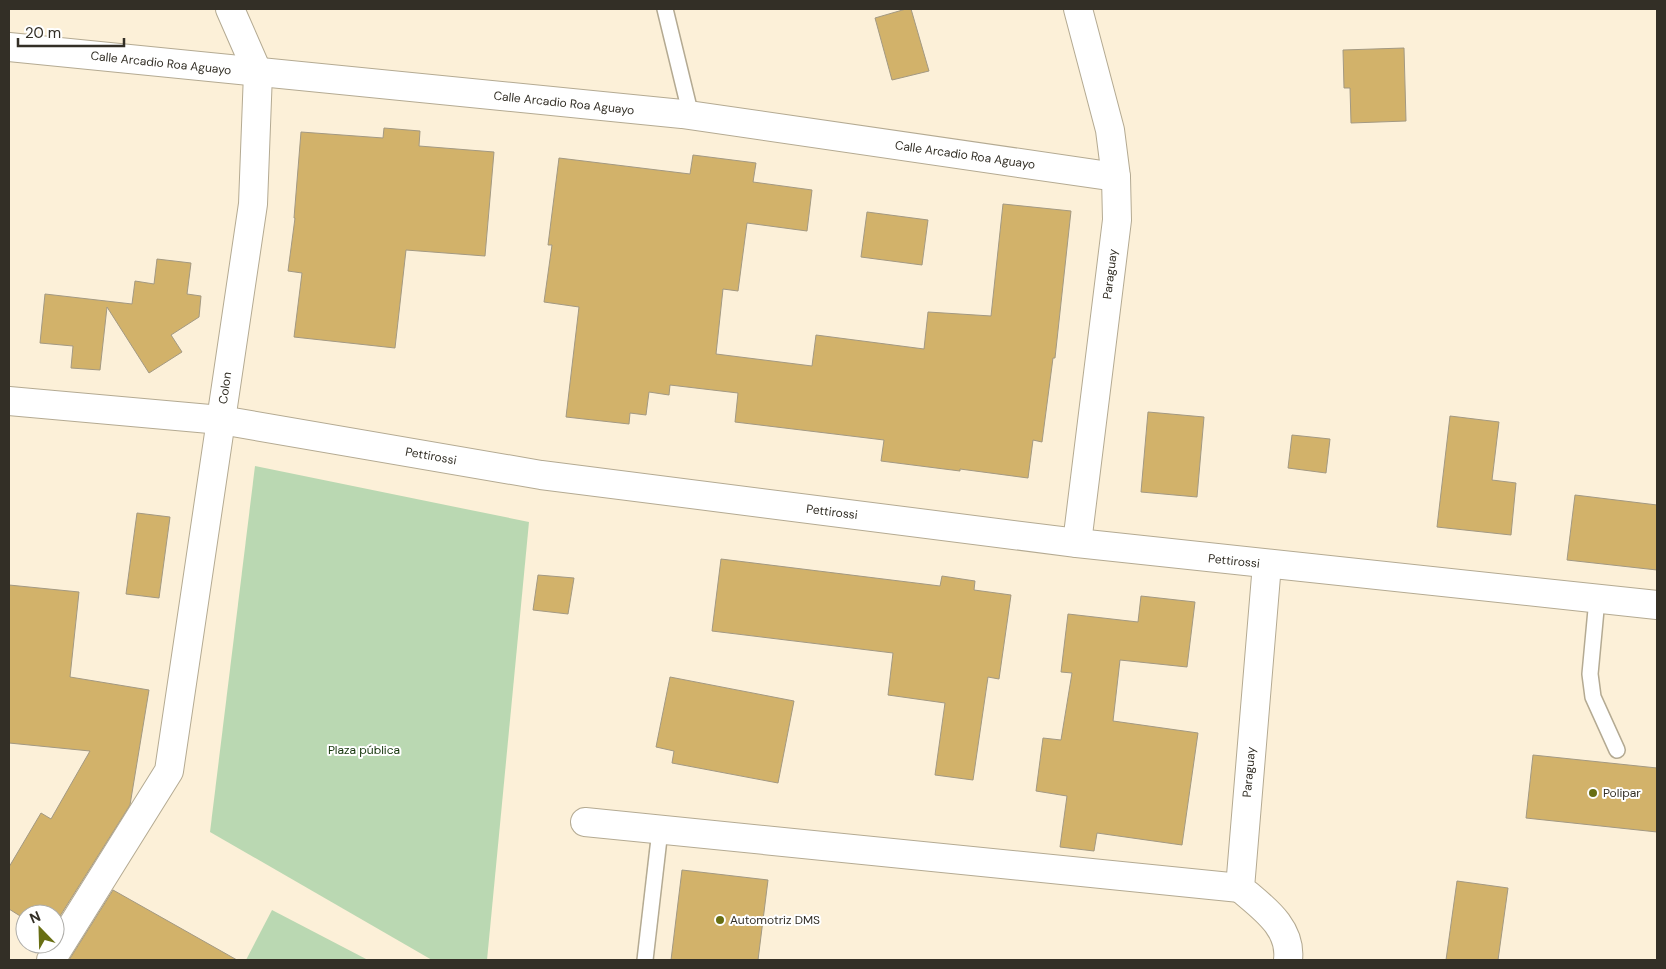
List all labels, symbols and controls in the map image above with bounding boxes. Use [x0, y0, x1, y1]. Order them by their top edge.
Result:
scale bar [18, 15, 124, 47]
text: 20 m [25, 23, 61, 43]
street label: Calle Arcadio Roa Aguayo [90, 48, 232, 78]
street label: Calle Arcadio Roa Aguayo [493, 88, 635, 118]
street label: Calle Arcadio Roa Aguayo [894, 137, 1036, 173]
street label: Paraguay [1099, 248, 1121, 300]
street label: Colon [215, 371, 235, 405]
street label: Pettirossi [404, 444, 458, 468]
street label: Pettirossi [805, 501, 859, 523]
street label: Pettirossi [1207, 550, 1261, 572]
park label: Plaza pública [328, 742, 400, 758]
street label: Paraguay [1239, 746, 1259, 798]
place label: Polipar [1603, 785, 1641, 801]
marker: Polipar [1587, 787, 1599, 799]
north arrow [15, 904, 65, 954]
text: N [27, 907, 43, 927]
place label: Automotriz DMS [730, 912, 820, 928]
marker: Automotriz DMS [714, 914, 726, 926]

